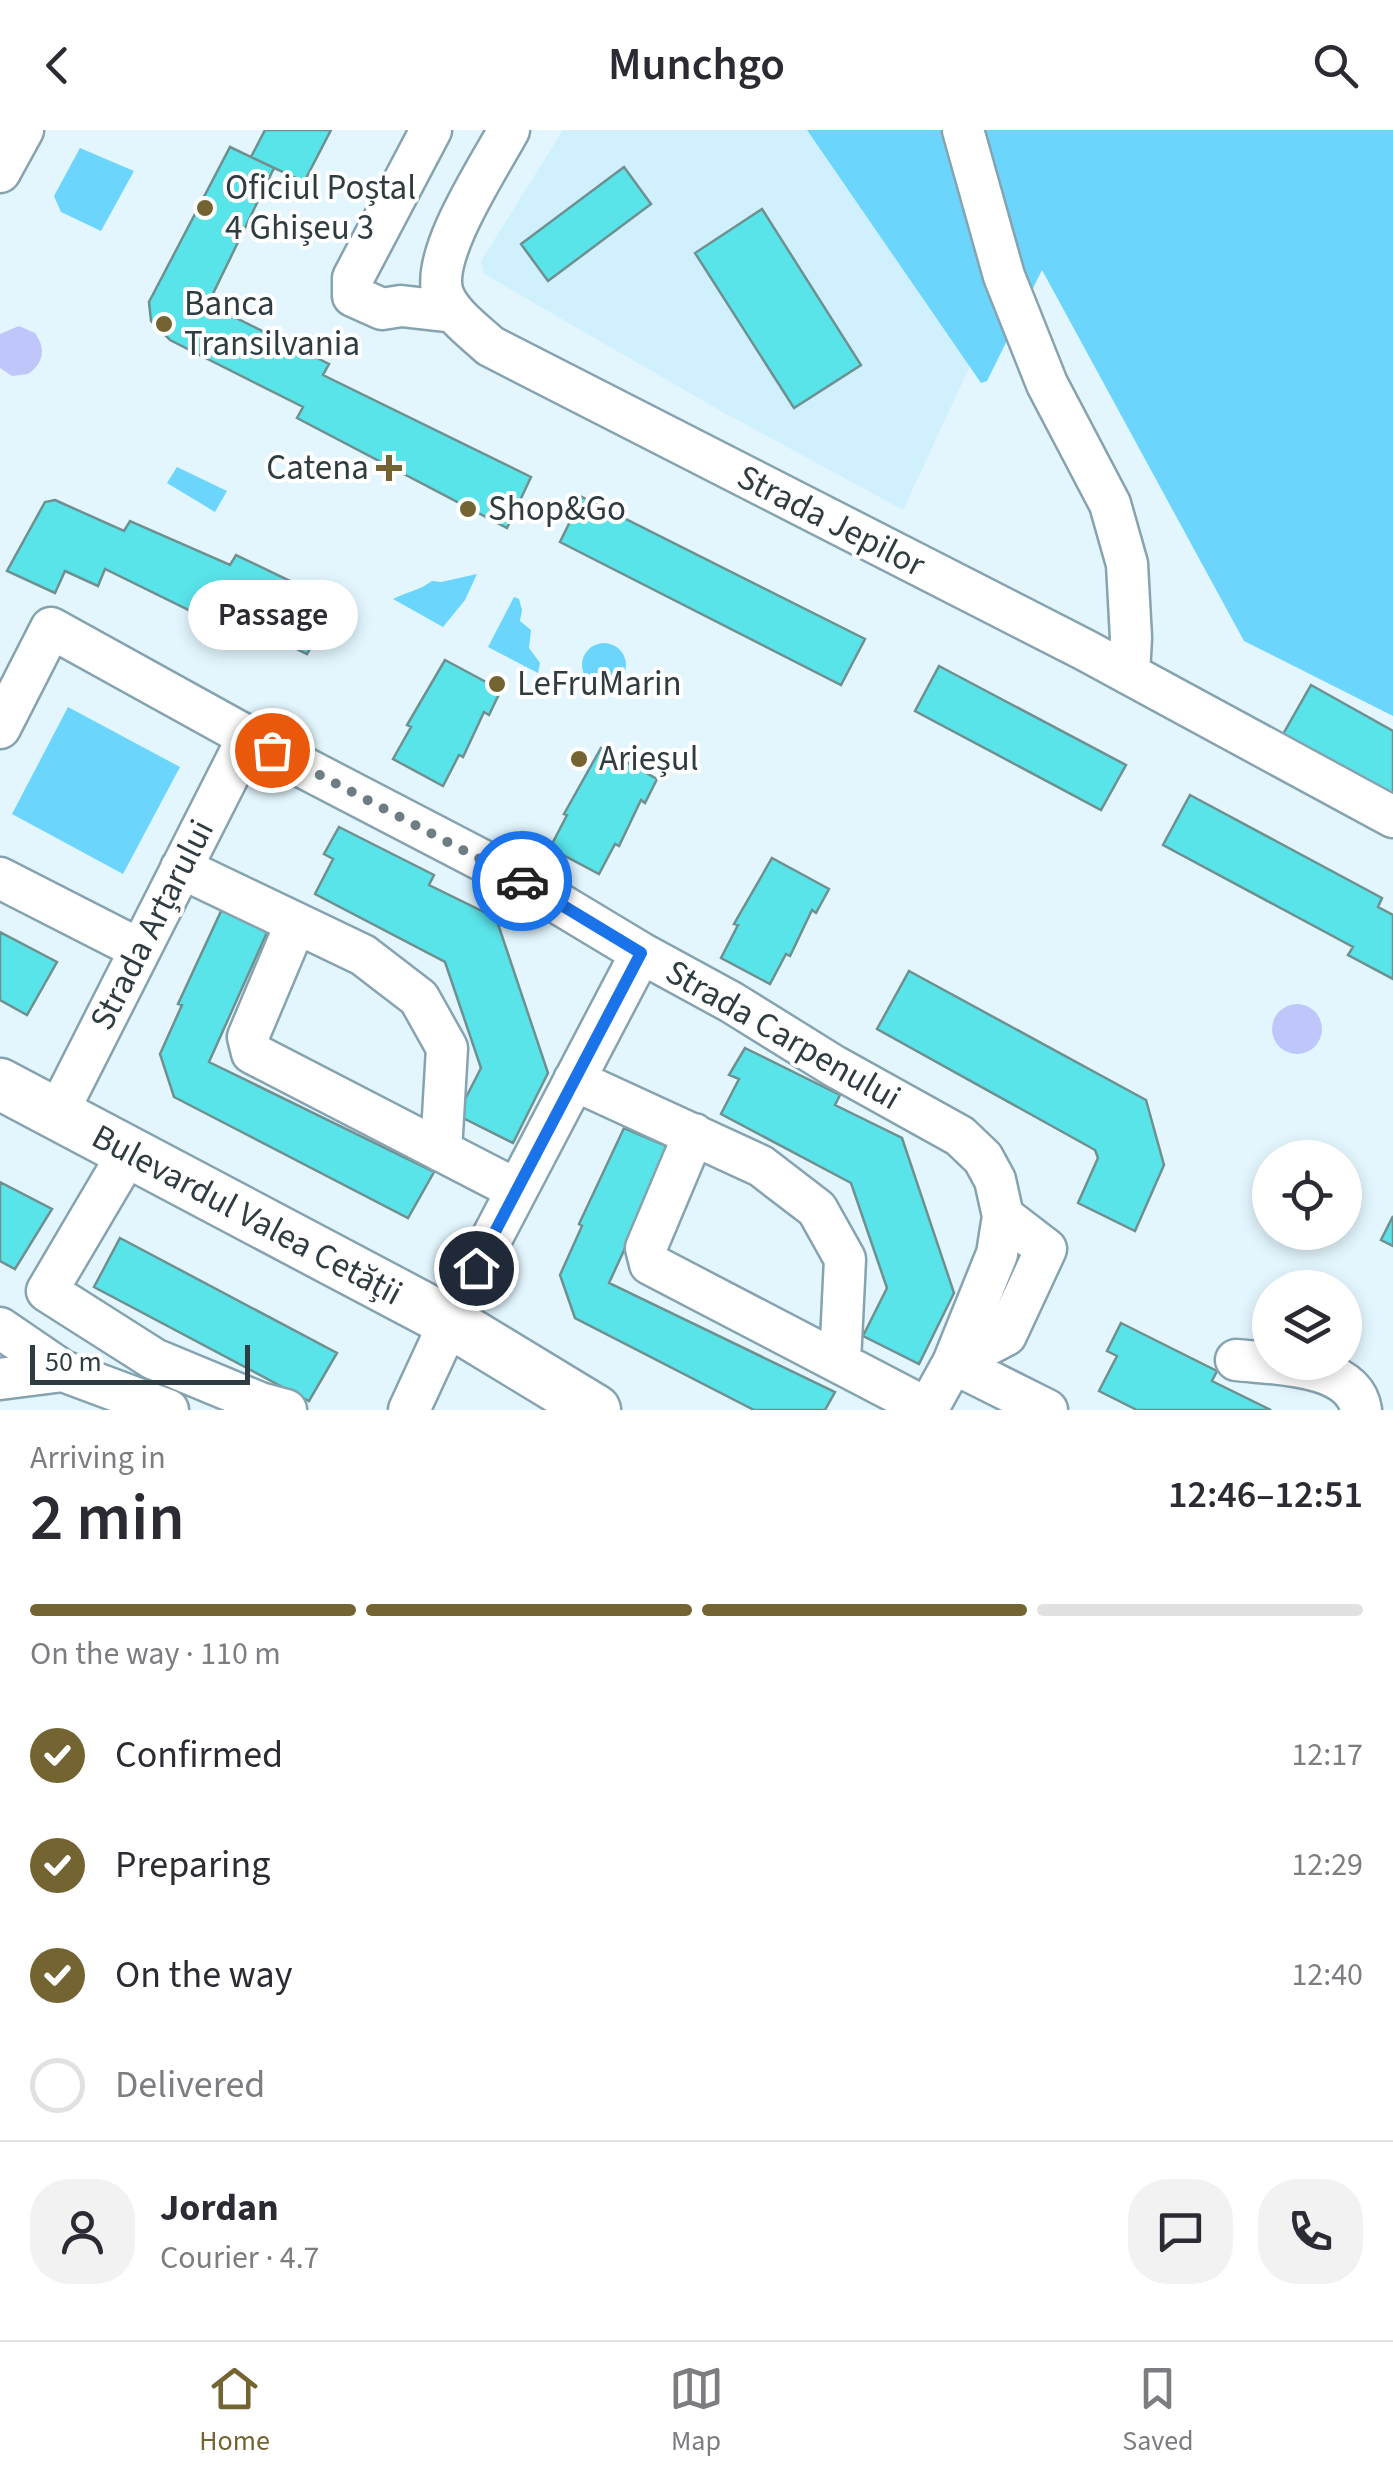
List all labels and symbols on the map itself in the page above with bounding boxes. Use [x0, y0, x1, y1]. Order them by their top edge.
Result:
place label: Oficiul Poștal 4 Ghișeu 3 [225, 163, 416, 253]
marker: Oficiul Poștal 4 Ghișeu 3 [194, 197, 216, 219]
place label: Banca Transilvania [184, 279, 360, 369]
marker: Banca Transilvania [153, 313, 175, 335]
place label: Catena [266, 443, 369, 493]
street label: Strada Jepilor [728, 452, 934, 590]
marker: Catena [378, 457, 400, 479]
place label: Shop&Go [488, 484, 626, 534]
marker: Shop&Go [457, 498, 479, 520]
callout: Passage [187, 580, 357, 650]
place label: LeFruMarin [517, 659, 682, 709]
marker: LeFruMarin [486, 673, 508, 695]
pin [230, 708, 315, 793]
place label: Arieșul [599, 734, 699, 784]
marker: Arieșul [568, 748, 590, 770]
street label: Strada Arțarului [77, 811, 227, 1039]
courier [472, 831, 572, 931]
street label: Strada Carpenului [656, 947, 910, 1123]
street label: Bulevardul Valea Cetății [83, 1112, 411, 1318]
pin [434, 1226, 519, 1311]
scale bar [30, 1340, 250, 1384]

